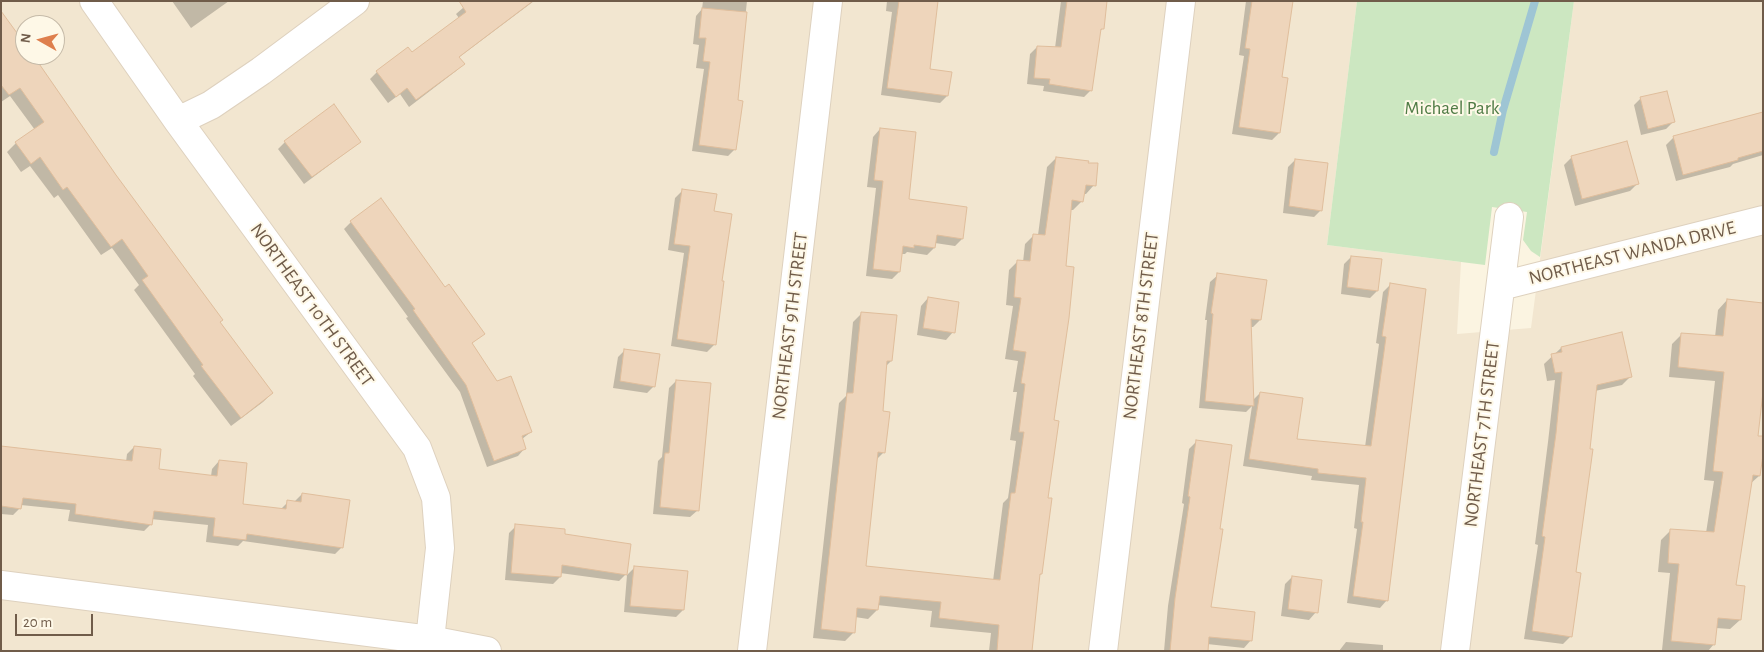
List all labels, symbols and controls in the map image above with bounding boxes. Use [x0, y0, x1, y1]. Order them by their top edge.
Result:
north arrow [15, 15, 65, 65]
text: N [19, 33, 34, 44]
park label: Michael Park [1405, 97, 1499, 119]
street label: NORTHEAST WANDA DRIVE [1526, 216, 1738, 290]
street label: NORTHEAST 10TH STREET [245, 219, 379, 391]
street label: NORTHEAST 9TH STREET [767, 231, 813, 421]
street label: NORTHEAST 8TH STREET [1118, 231, 1164, 421]
street label: NORTHEAST 7TH STREET [1459, 339, 1505, 529]
scale bar [18, 604, 95, 636]
text: 20 m [23, 615, 52, 630]

